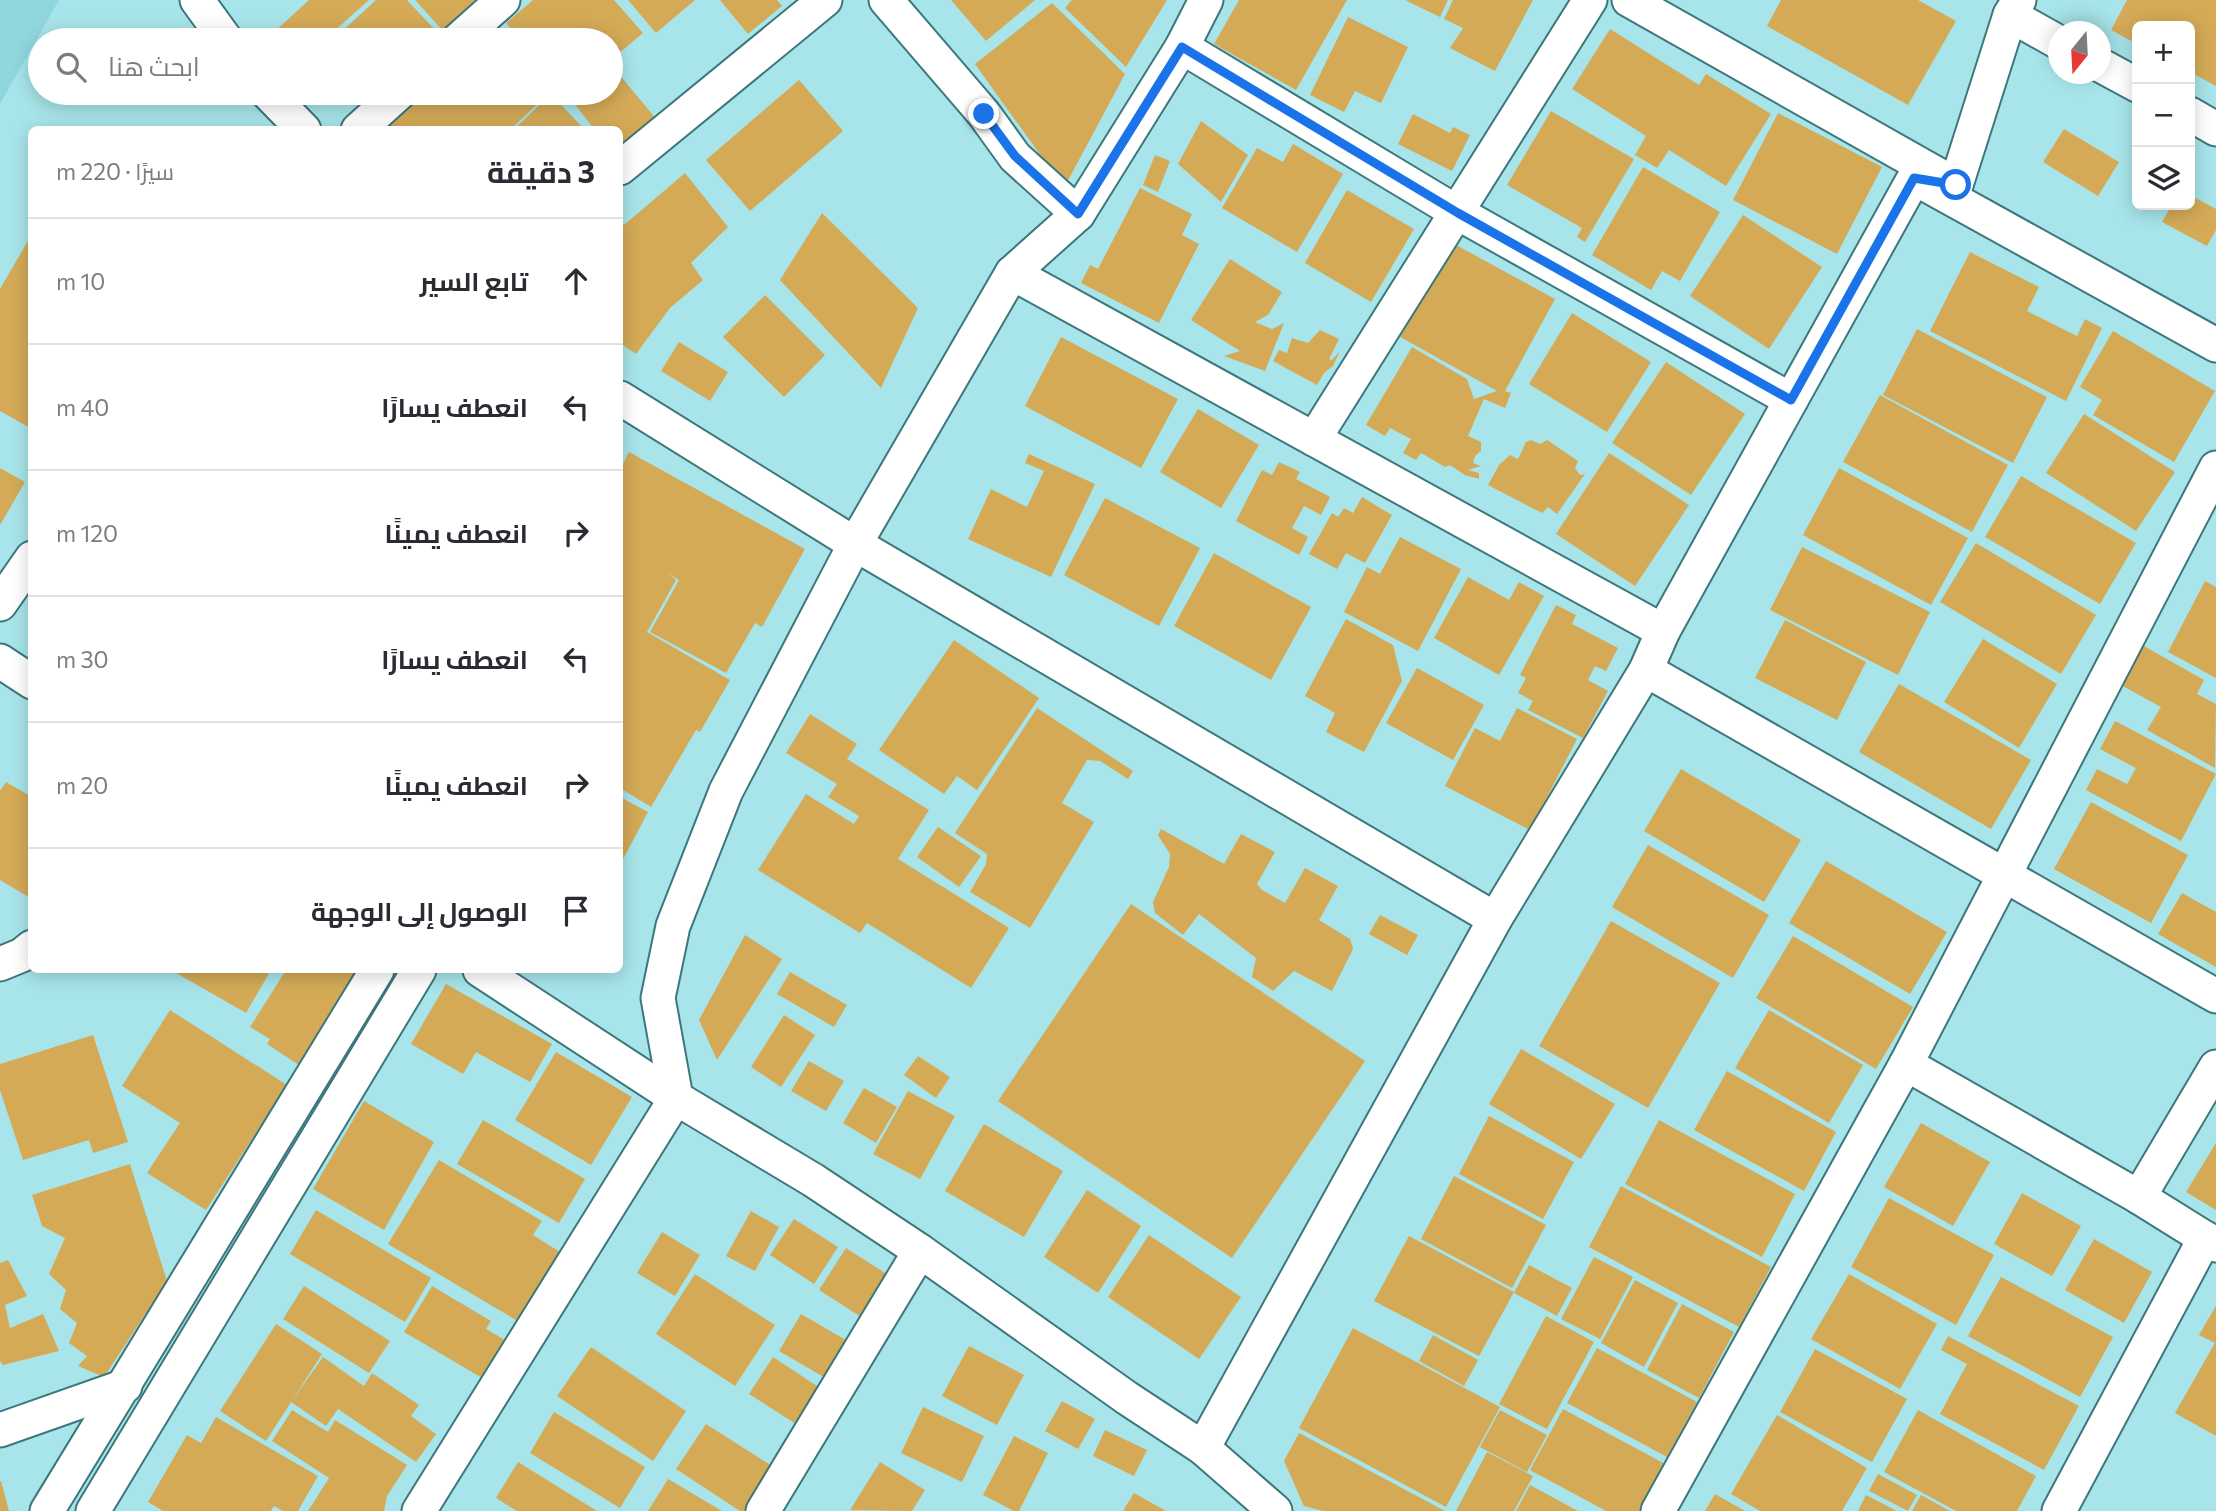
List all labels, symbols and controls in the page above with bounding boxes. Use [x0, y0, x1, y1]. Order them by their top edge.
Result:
north arrow [2048, 21, 2111, 84]
map controls [2132, 21, 2195, 210]
button: + [2132, 21, 2195, 84]
search box [28, 28, 623, 105]
icon: search [52, 48, 90, 86]
text: ابحث هنا [108, 50, 200, 81]
button: − [2132, 84, 2195, 147]
route end [968, 98, 999, 129]
button: layers [2132, 147, 2195, 210]
text: 3 دقيقة [487, 152, 595, 189]
text: سيرًا · 220 m [56, 157, 174, 185]
route start [1940, 169, 1971, 200]
icon: ahead [557, 262, 595, 300]
text: تابع السير [420, 265, 528, 296]
text: 10 m [56, 267, 105, 295]
icon: left [557, 388, 595, 426]
text: انعطف يسارًا [381, 391, 528, 422]
text: 40 m [56, 393, 109, 421]
icon: right [557, 514, 595, 552]
text: انعطف يمينًا [384, 517, 528, 548]
text: 120 m [56, 519, 118, 547]
icon: left [557, 640, 595, 678]
text: انعطف يسارًا [381, 643, 528, 674]
text: 30 m [56, 645, 109, 673]
icon: right [557, 766, 595, 804]
text: انعطف يمينًا [384, 769, 528, 800]
text: 20 m [56, 771, 108, 799]
icon: arrive [557, 892, 595, 930]
text: الوصول إلى الوجهة [311, 895, 528, 926]

